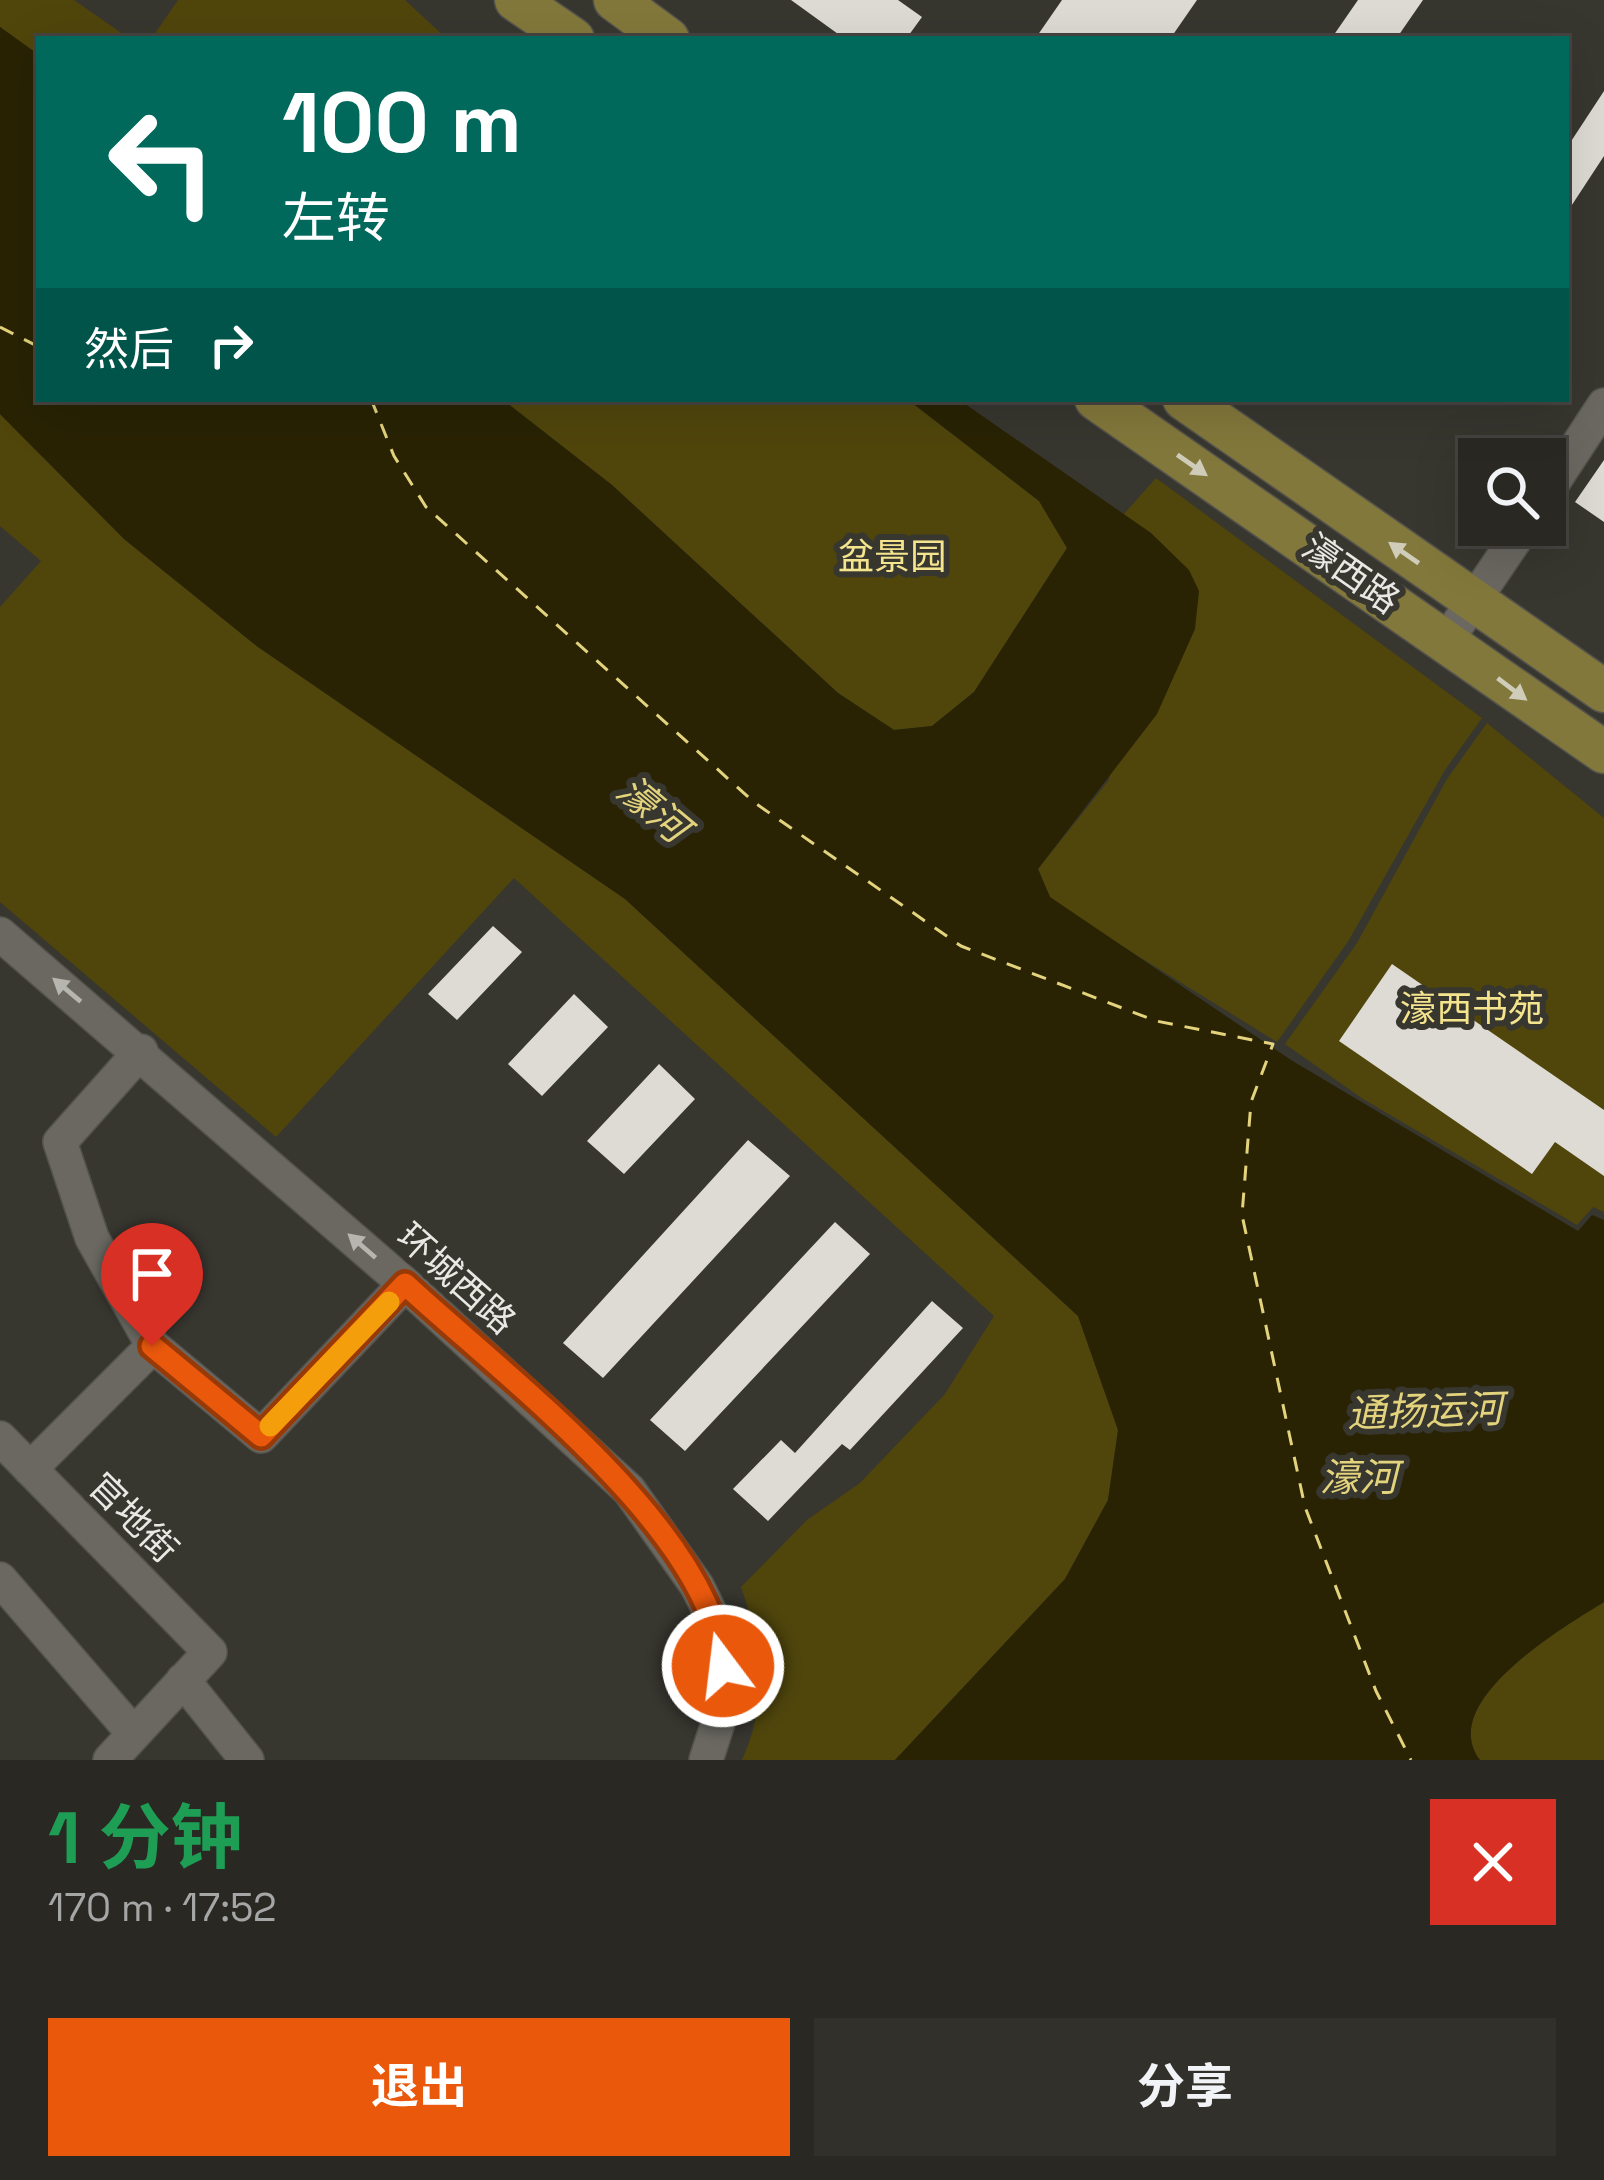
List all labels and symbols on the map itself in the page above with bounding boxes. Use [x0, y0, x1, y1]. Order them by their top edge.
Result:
one-way arrow [1176, 453, 1209, 476]
street label: 濠西路 [1294, 524, 1408, 624]
park label: 盆景园 [838, 534, 946, 580]
one-way arrow [1388, 542, 1420, 565]
one-way arrow [1496, 677, 1527, 701]
water label: 濠河 [607, 765, 704, 857]
one-way arrow [52, 977, 82, 1003]
park label: 濠西书苑 [1400, 986, 1544, 1032]
street label: 环城西路 [387, 1214, 525, 1344]
pin [101, 1223, 203, 1346]
one-way arrow [347, 1233, 377, 1259]
water label: 通扬运河 [1346, 1384, 1511, 1438]
water label: 濠河 [1320, 1453, 1405, 1502]
street label: 官地街 [79, 1464, 187, 1572]
position arrow [660, 1603, 786, 1729]

